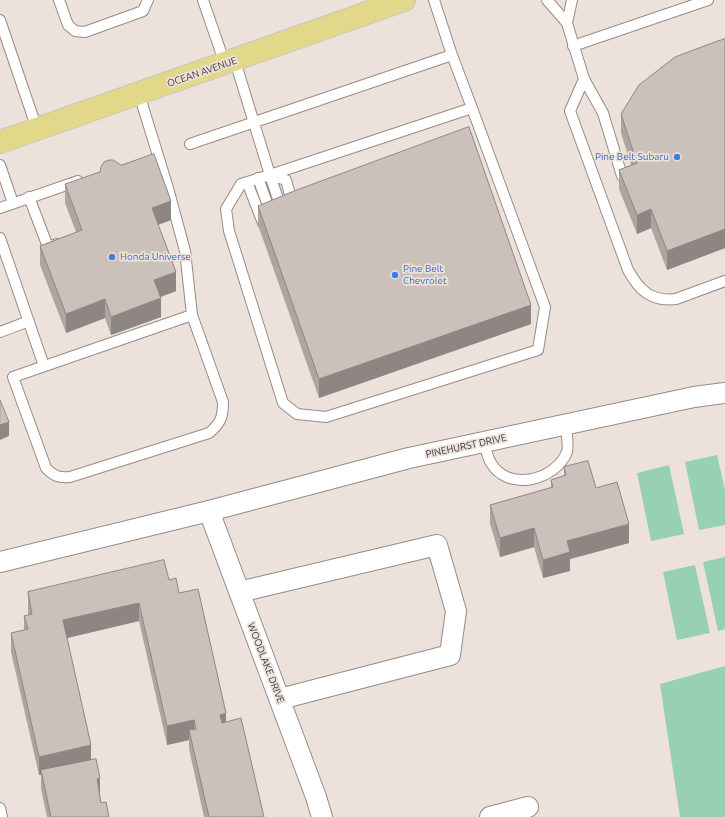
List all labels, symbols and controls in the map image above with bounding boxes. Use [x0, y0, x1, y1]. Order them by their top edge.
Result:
street label: OCEAN AVENUE [165, 54, 239, 90]
place label: Pine Belt Subaru [595, 151, 669, 163]
marker: Pine Belt Subaru [672, 152, 682, 162]
place label: Honda Universe [120, 251, 191, 263]
marker: Honda Universe [107, 252, 117, 262]
place label: Pine Belt Chevrolet [403, 263, 447, 286]
marker: Pine Belt Chevrolet [390, 270, 400, 280]
street label: PINEHURST DRIVE [425, 432, 507, 460]
street label: WOODLAKE DRIVE [245, 621, 287, 705]

